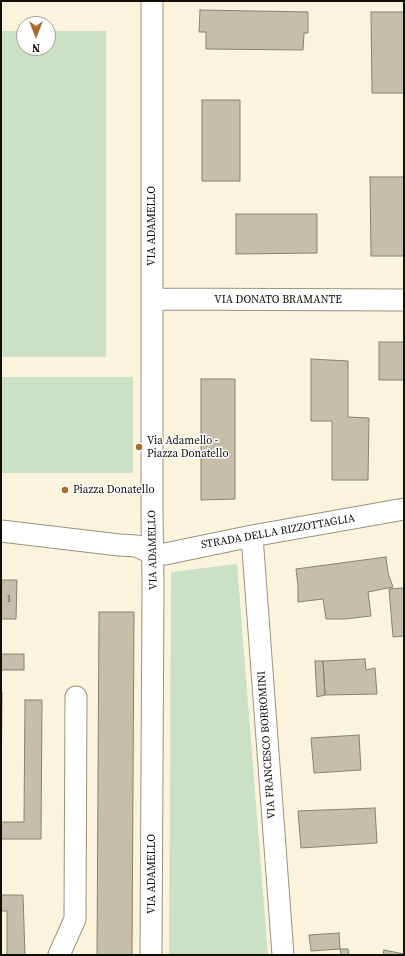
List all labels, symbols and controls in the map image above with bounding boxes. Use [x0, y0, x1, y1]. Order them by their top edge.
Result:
north arrow [16, 16, 56, 56]
text: N [32, 40, 40, 55]
street label: VIA ADAMELLO [145, 186, 159, 266]
street label: VIA DONATO BRAMANTE [214, 293, 342, 307]
place label: Via Adamello - Piazza Donatello [147, 434, 228, 460]
marker: Via Adamello - Piazza Donatello [134, 442, 144, 452]
place label: Piazza Donatello [73, 483, 154, 497]
marker: Piazza Donatello [60, 485, 70, 495]
street label: VIA ADAMELLO [146, 510, 160, 590]
street label: STRADA DELLA RIZZOTTAGLIA [200, 512, 356, 552]
house number: 1 [7, 595, 11, 605]
street label: VIA FRANCESCO BORROMINI [255, 670, 279, 820]
street label: VIA ADAMELLO [145, 834, 159, 914]

